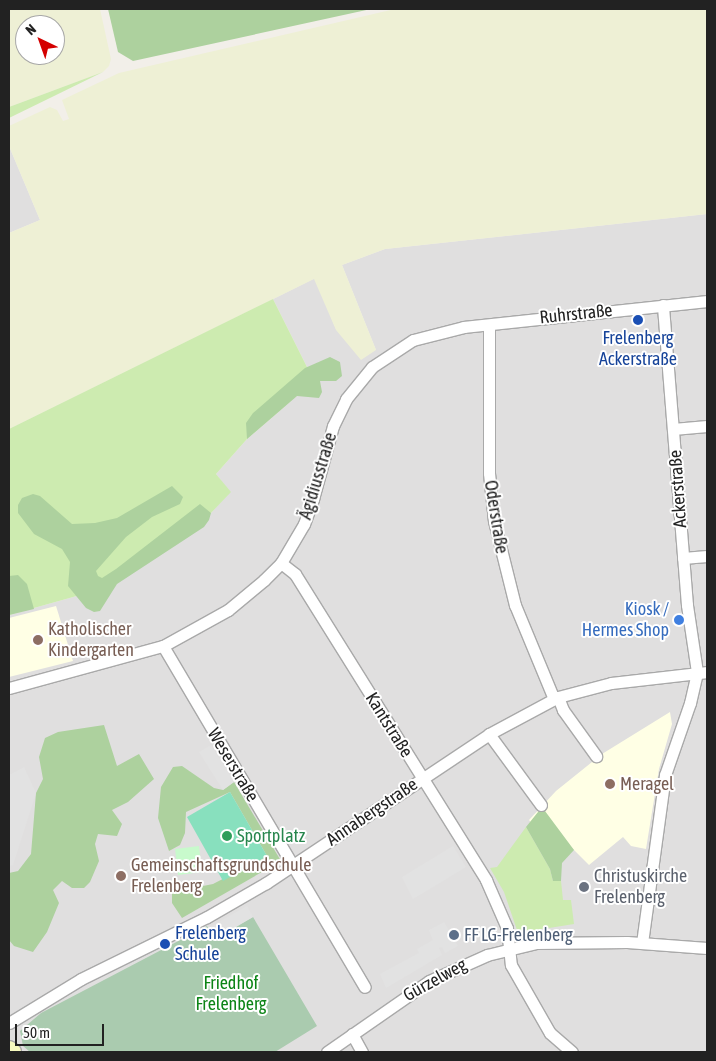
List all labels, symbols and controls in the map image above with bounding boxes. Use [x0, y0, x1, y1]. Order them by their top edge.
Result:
north arrow [15, 15, 65, 65]
text: N [22, 21, 39, 38]
street label: Ruhrstraße [538, 299, 614, 329]
marker: Frelenberg Ackerstraße [632, 314, 644, 326]
place label: Frelenberg Ackerstraße [599, 328, 677, 370]
street label: Ägidiusstraße [295, 430, 341, 522]
street label: Ackerstraße [665, 449, 691, 529]
street label: Oderstraße [480, 479, 512, 555]
place label: Kiosk / Hermes Shop [582, 599, 669, 642]
marker: Kiosk / Hermes Shop [673, 614, 685, 626]
place label: Katholischer Kindergarten [48, 619, 134, 662]
marker: Katholischer Kindergarten [32, 634, 44, 646]
street label: Kantstraße [361, 689, 417, 761]
street label: Weserstraße [203, 724, 263, 806]
place label: Meragel [620, 773, 674, 795]
street label: Annabergstraße [322, 774, 422, 850]
marker: Meragel [604, 778, 616, 790]
place label: Sportplatz [237, 825, 305, 847]
marker: Sportplatz [221, 830, 233, 842]
place label: Gemeinschaftsgrundschule Frelenberg [131, 855, 312, 898]
place label: Christuskirche Frelenberg [594, 866, 687, 909]
marker: Gemeinschaftsgrundschule Frelenberg [115, 870, 127, 882]
marker: Christuskirche Frelenberg [578, 881, 590, 893]
place label: Frelenberg Schule [175, 923, 246, 966]
place label: FF LG-Frelenberg [464, 924, 573, 946]
marker: FF LG-Frelenberg [448, 929, 460, 941]
marker: Frelenberg Schule [159, 938, 171, 950]
street label: Gürzelweg [400, 954, 470, 1006]
park label: Friedhof Frelenberg [195, 973, 267, 1016]
scale bar [18, 1014, 106, 1046]
text: 50 m [23, 1024, 50, 1041]

